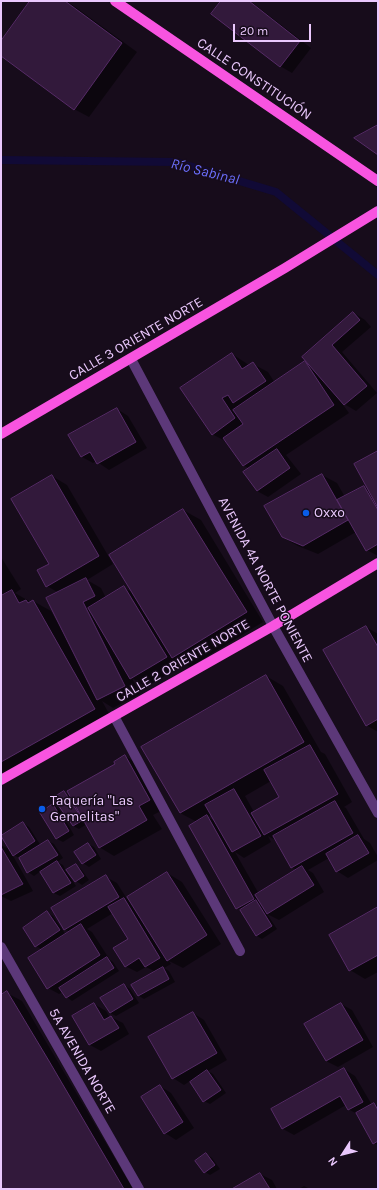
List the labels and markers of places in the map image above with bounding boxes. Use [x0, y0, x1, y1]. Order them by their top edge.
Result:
place label: Oxxo [314, 505, 345, 521]
marker: Oxxo [301, 508, 311, 518]
place label: Taquería "Las Gemelitas" [50, 793, 133, 826]
marker: Taquería "Las Gemelitas" [37, 804, 47, 814]

